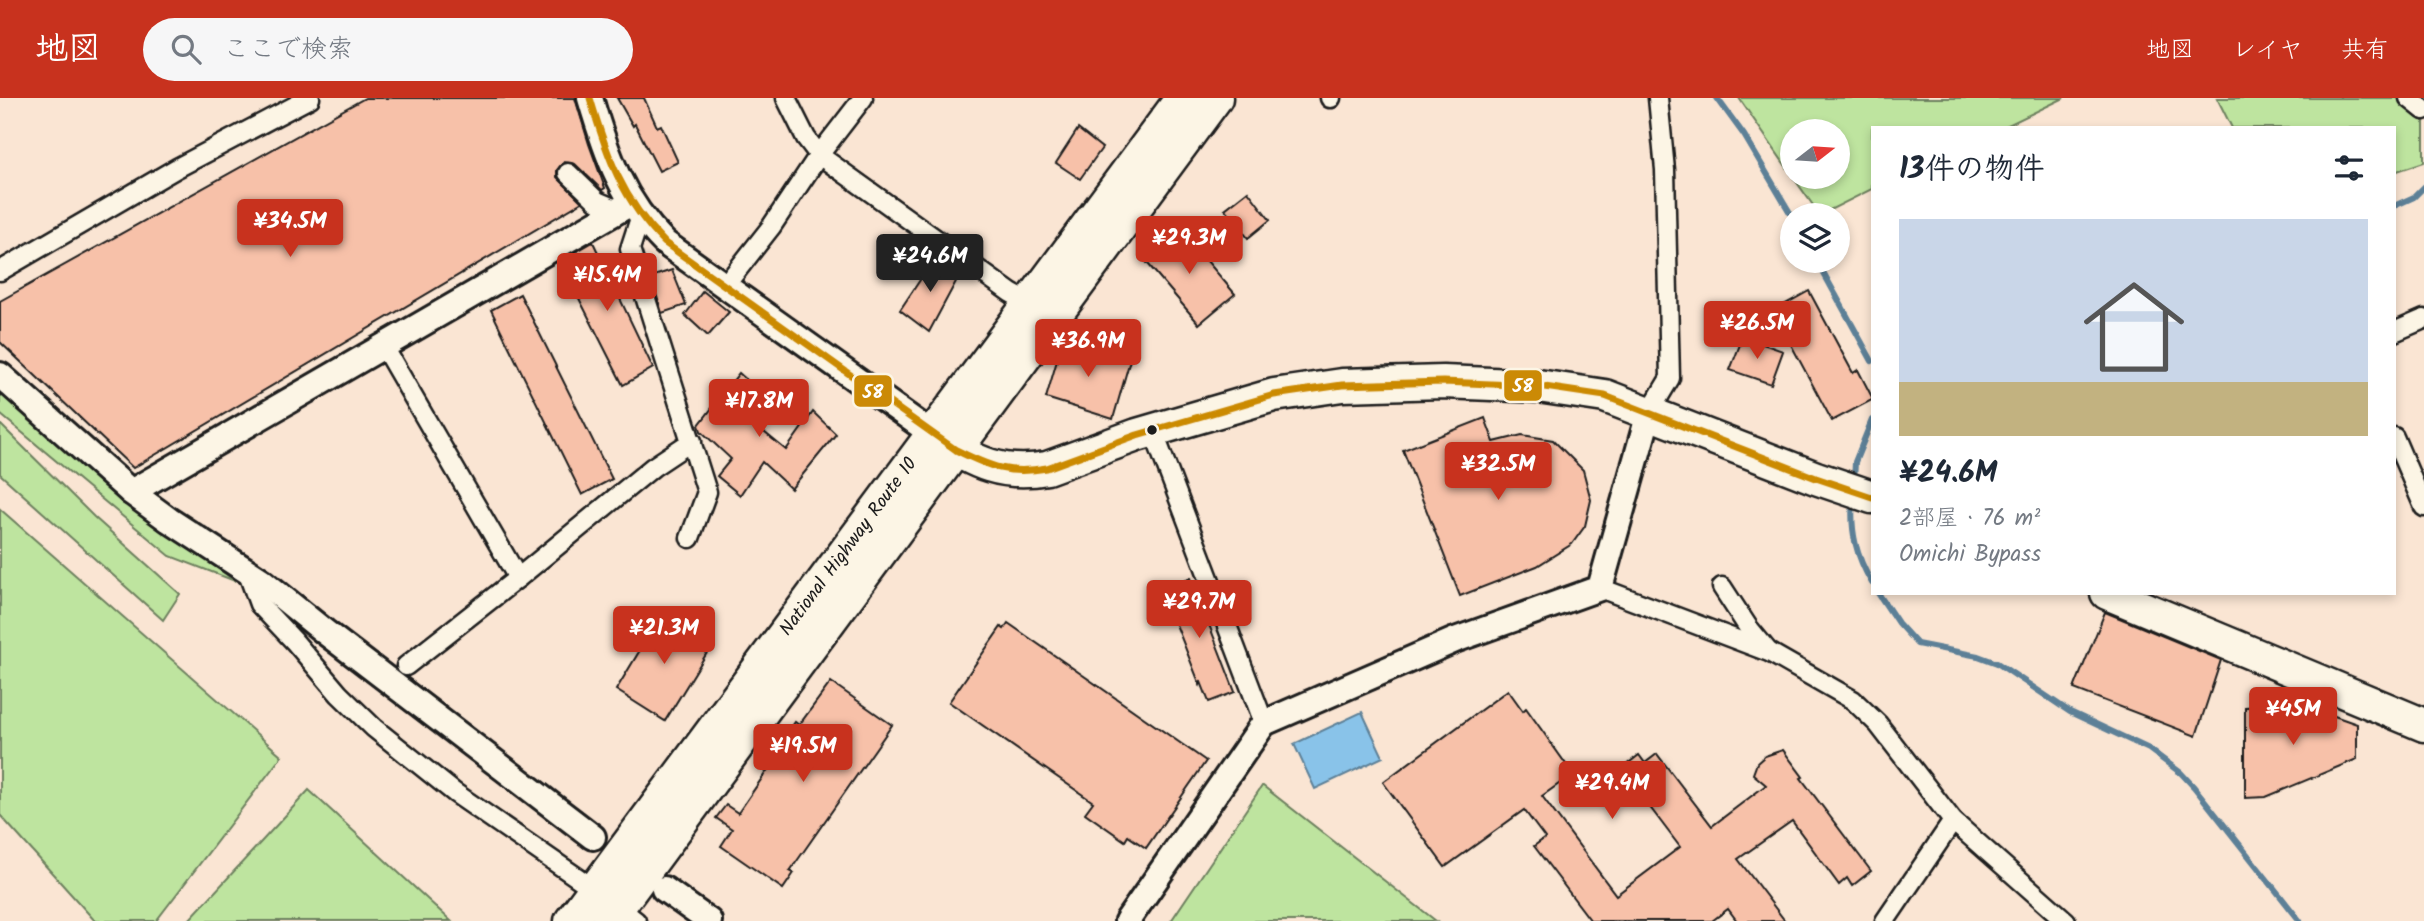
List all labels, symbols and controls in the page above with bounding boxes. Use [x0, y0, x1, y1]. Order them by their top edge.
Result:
search box [143, 18, 633, 81]
text: 地図 [35, 24, 101, 77]
text: ここで検索 [223, 29, 353, 71]
icon: search [167, 30, 205, 68]
text: 地図 [2146, 31, 2194, 70]
text: レイヤ [2232, 31, 2303, 70]
text: 共有 [2341, 31, 2389, 70]
north arrow [1780, 119, 1850, 189]
map controls [1780, 119, 1850, 273]
text: 13件の物件 [1899, 146, 2044, 194]
icon: filters [2330, 149, 2368, 187]
pin: ¥34.5M [233, 200, 347, 259]
button: layers [1780, 203, 1850, 273]
text: ¥34.5M [253, 204, 327, 240]
pin: ¥29.3M [1132, 216, 1246, 276]
text: ¥29.3M [1152, 221, 1226, 257]
pin: ¥24.6M [873, 234, 987, 294]
text: ¥24.6M [892, 239, 968, 275]
pin: ¥15.4M [550, 254, 664, 313]
text: ¥15.4M [573, 258, 641, 294]
icon: home [2071, 264, 2197, 390]
pin: ¥26.5M [1700, 302, 1814, 361]
text: ¥26.5M [1720, 306, 1794, 342]
pin: ¥36.9M [1031, 320, 1145, 379]
text: ¥36.9M [1051, 324, 1125, 360]
line badge: 58 [1503, 369, 1543, 402]
text: 58 [1512, 372, 1534, 402]
line badge: 58 [853, 374, 893, 408]
text: 58 [862, 378, 884, 408]
pin: ¥17.8M [702, 380, 816, 439]
text: ¥17.8M [725, 384, 793, 420]
unlabelled marker [1145, 423, 1159, 437]
pin: ¥32.5M [1441, 442, 1555, 502]
text: ¥32.5M [1461, 447, 1535, 483]
text: ¥24.6M [1899, 450, 1997, 498]
street label: National Highway Route 10 [772, 451, 925, 643]
text: 2部屋 · 76 m² [1899, 501, 2040, 537]
text: Omichi Bypass [1899, 537, 2041, 573]
pin: ¥29.7M [1142, 580, 1256, 640]
text: ¥29.7M [1163, 585, 1235, 621]
pin: ¥21.3M [607, 606, 721, 666]
text: ¥21.3M [629, 611, 699, 647]
pin: ¥45M [2252, 688, 2334, 747]
text: ¥45M [2265, 692, 2321, 728]
pin: ¥19.5M [746, 724, 860, 784]
text: ¥19.5M [769, 729, 837, 765]
pin: ¥29.4M [1555, 762, 1669, 821]
text: ¥29.4M [1575, 766, 1649, 802]

